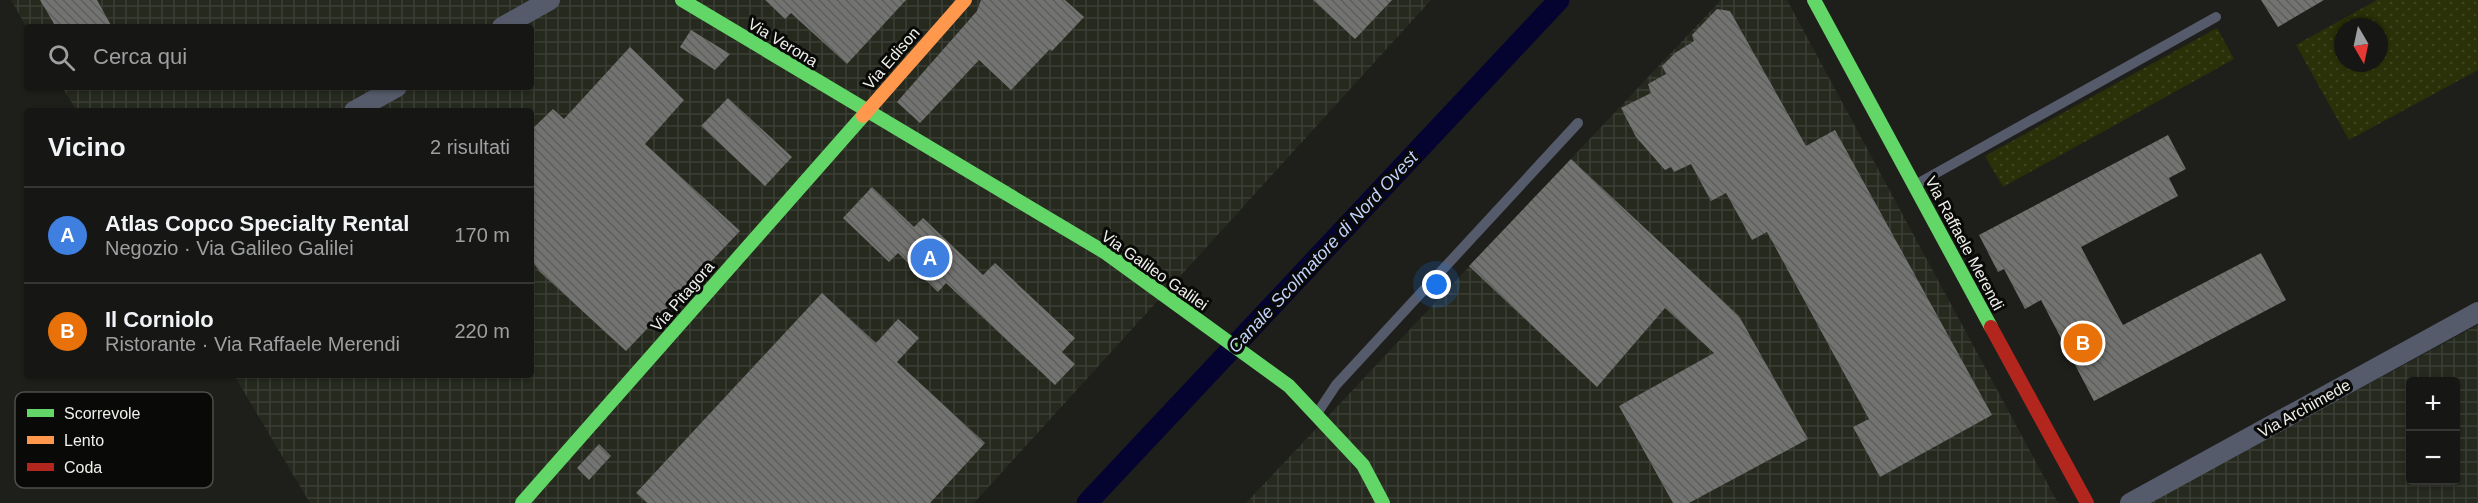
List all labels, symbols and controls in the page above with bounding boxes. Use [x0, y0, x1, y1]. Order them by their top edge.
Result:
street label: Via Verona [745, 15, 821, 70]
north arrow [2334, 18, 2388, 72]
search box [24, 24, 534, 90]
street label: Via Edison [860, 24, 923, 93]
icon: search [45, 41, 78, 74]
text: Cerca qui [93, 44, 187, 69]
text: Vicino [48, 132, 126, 162]
text: 2 risultati [430, 136, 510, 158]
water label: Canale Scolmatore di Nord Ovest [1224, 146, 1422, 357]
street label: Via Raffaele Merendi [1922, 174, 2007, 313]
text: Atlas Copco Specialty Rental [105, 211, 409, 236]
text: A [60, 224, 75, 246]
text: 170 m [454, 224, 510, 246]
street label: Via Galileo Galilei [1098, 227, 1211, 314]
pin: A [910, 236, 950, 280]
text: Negozio · Via Galileo Galilei [105, 237, 354, 259]
street label: Via Pitagora [647, 258, 717, 335]
your location [1422, 270, 1451, 299]
text: Il Corniolo [105, 307, 214, 332]
text: B [60, 320, 75, 342]
text: 220 m [454, 320, 510, 342]
pin: B [2064, 320, 2102, 366]
text: Ristorante · Via Raffaele Merendi [105, 333, 400, 355]
street label: Via Archimede [2255, 376, 2353, 441]
map controls [2406, 377, 2460, 485]
button: + [2406, 377, 2460, 431]
legend [15, 392, 213, 488]
text: Scorrevole [64, 405, 141, 422]
button: − [2406, 431, 2460, 485]
text: Lento [64, 432, 104, 449]
text: Coda [64, 459, 102, 476]

